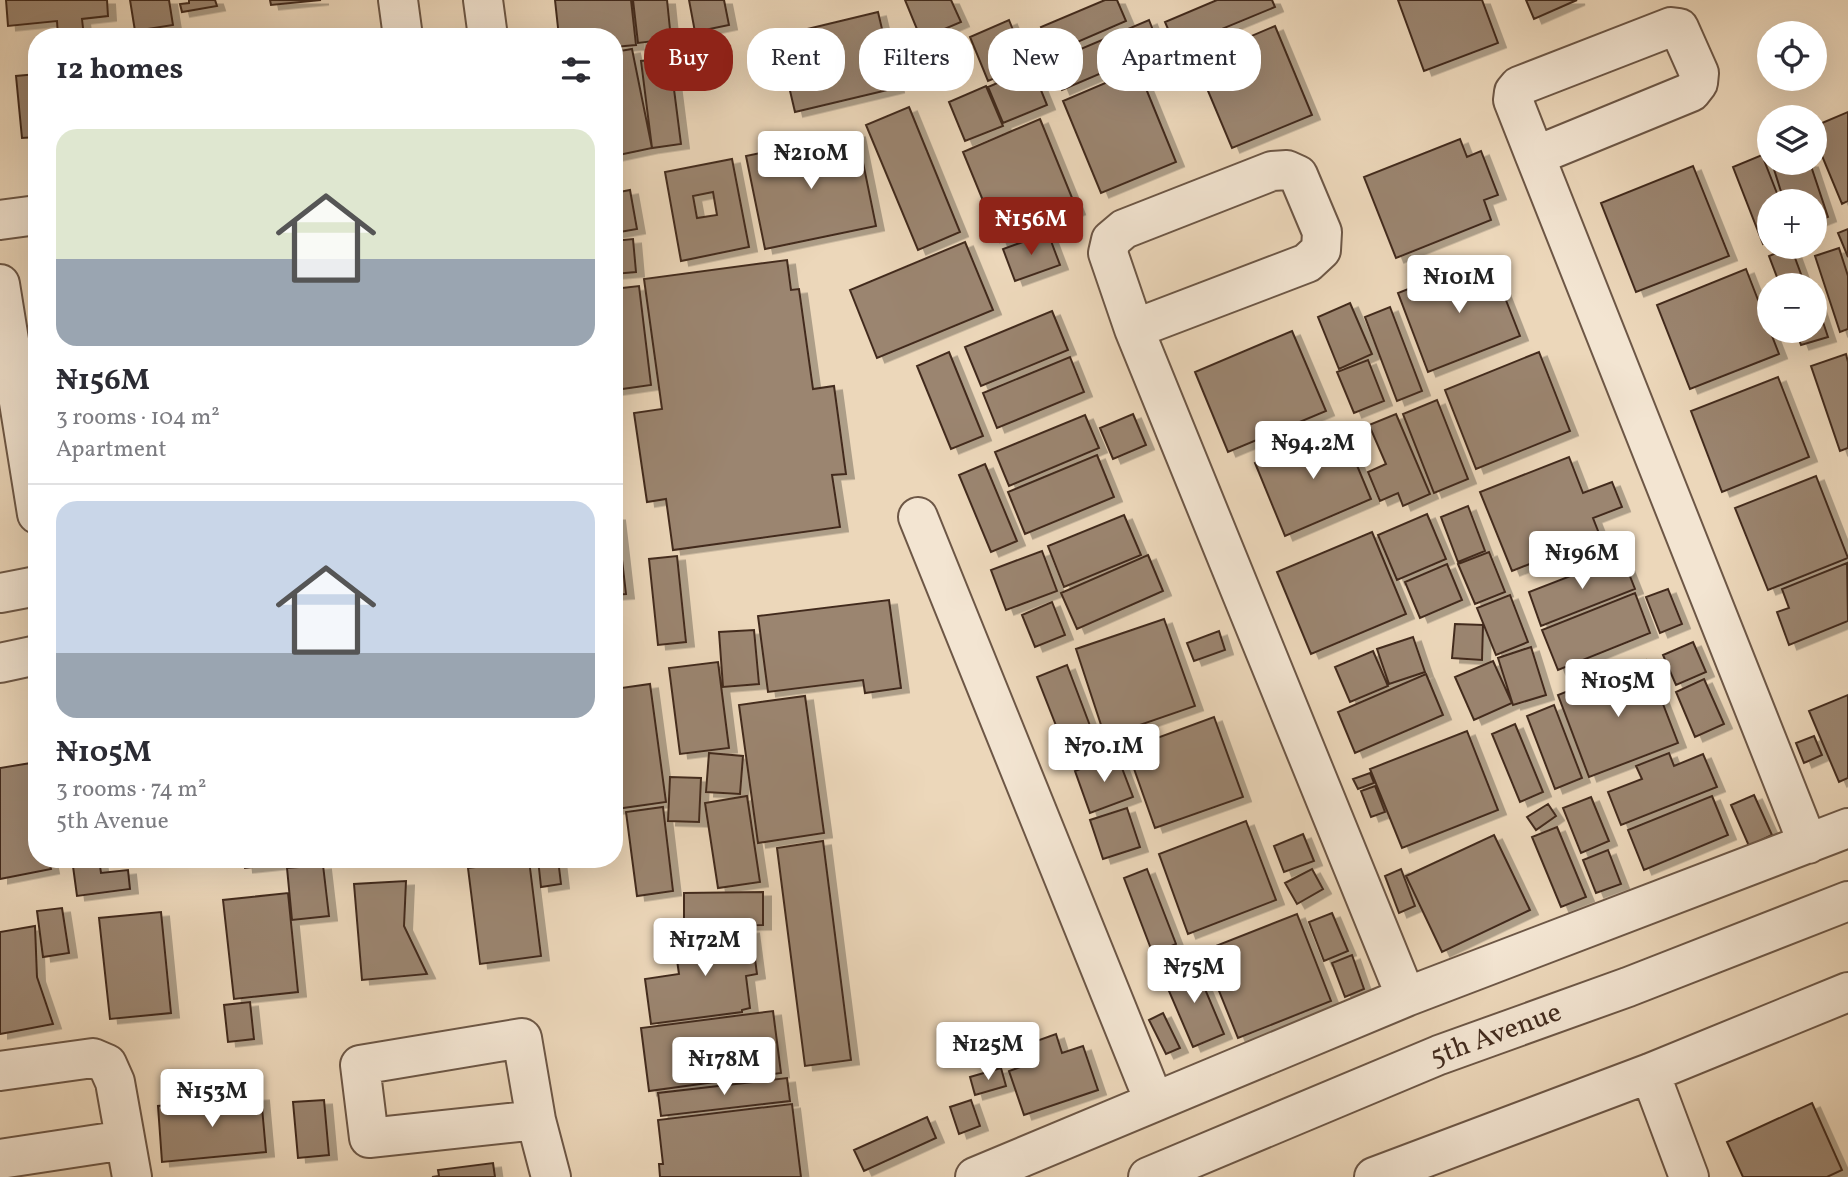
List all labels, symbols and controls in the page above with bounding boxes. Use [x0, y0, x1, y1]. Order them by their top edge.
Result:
map controls [1757, 21, 1827, 343]
button: locate [1757, 21, 1827, 91]
chip: Buy [644, 28, 733, 91]
chip: Rent [747, 28, 845, 91]
chip: Filters [859, 28, 974, 91]
chip: New [988, 28, 1083, 91]
chip: Apartment [1097, 28, 1261, 91]
text: 12 homes [56, 49, 183, 91]
icon: filters [557, 51, 595, 89]
button: layers [1757, 105, 1827, 175]
pin: ₦210M [762, 132, 860, 191]
text: ₦210M [774, 138, 848, 170]
icon: home [263, 175, 389, 301]
button: + [1757, 189, 1827, 259]
pin: ₦156M [982, 198, 1080, 257]
text: ₦156M [995, 204, 1067, 236]
pin: ₦101M [1410, 256, 1508, 315]
text: ₦101M [1423, 262, 1495, 294]
button: − [1757, 273, 1827, 343]
text: ₦156M [56, 360, 150, 402]
text: 3 rooms · 104 m² [56, 402, 220, 434]
pin: ₦94.2M [1256, 421, 1370, 481]
text: ₦94.2M [1271, 428, 1355, 460]
text: Apartment [56, 434, 167, 466]
pin: ₦196M [1533, 532, 1631, 591]
text: ₦196M [1545, 538, 1619, 570]
icon: home [263, 547, 389, 673]
pin: ₦105M [1569, 660, 1667, 719]
text: ₦105M [1581, 666, 1655, 698]
pin: ₦70.1M [1047, 724, 1161, 784]
text: ₦70.1M [1064, 731, 1144, 763]
text: ₦105M [56, 732, 152, 774]
text: 3 rooms · 74 m² [56, 774, 206, 806]
text: 5th Avenue [56, 806, 169, 838]
pin: ₦172M [656, 918, 754, 978]
text: ₦172M [670, 925, 740, 957]
pin: ₦75M [1153, 946, 1235, 1005]
text: ₦75M [1164, 952, 1224, 984]
street label: 5th Avenue [1425, 993, 1567, 1077]
pin: ₦125M [939, 1023, 1037, 1082]
text: ₦125M [952, 1029, 1024, 1061]
pin: ₦178M [675, 1038, 773, 1097]
text: ₦178M [688, 1044, 760, 1076]
pin: ₦153M [163, 1070, 261, 1129]
text: ₦153M [177, 1076, 247, 1108]

